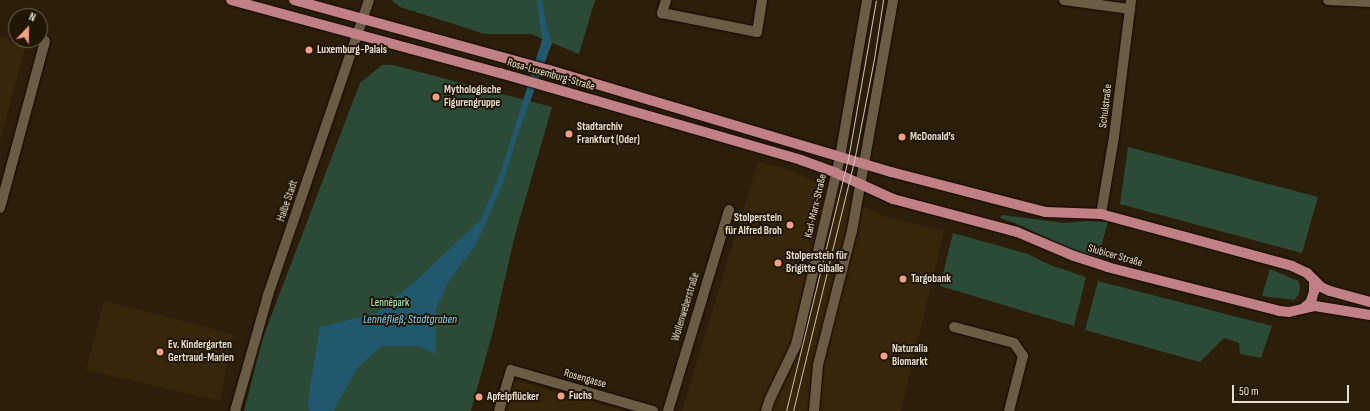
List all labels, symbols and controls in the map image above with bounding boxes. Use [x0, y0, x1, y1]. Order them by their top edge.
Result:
north arrow [8, 8, 48, 48]
text: N [27, 10, 37, 24]
place label: Luxemburg-Palais [317, 43, 387, 57]
marker: Luxemburg-Palais [304, 45, 314, 55]
street label: Rosa-Luxemburg-Straße [506, 56, 596, 94]
street label: Schulstraße [1097, 83, 1115, 129]
place label: Mythologische Figurengruppe [444, 84, 501, 110]
marker: Mythologische Figurengruppe [431, 92, 441, 102]
place label: Stadtarchiv Frankfurt (Oder) [577, 121, 640, 147]
marker: Stadtarchiv Frankfurt (Oder) [564, 129, 574, 139]
place label: McDonald's [910, 130, 955, 144]
marker: McDonald's [897, 132, 907, 142]
street label: Karl-Marx-Straße [802, 173, 830, 239]
street label: Halbe Stadt [275, 179, 301, 223]
place label: Stolperstein für Alfred Broh [725, 212, 782, 238]
marker: Stolperstein für Alfred Broh [785, 220, 795, 230]
street label: Slubicer Straße [1086, 242, 1144, 270]
place label: Stolperstein für Brigitte Giballe [786, 250, 847, 276]
marker: Stolperstein für Brigitte Giballe [773, 258, 783, 268]
street label: Wollenweberstraße [669, 271, 703, 343]
place label: Targobank [911, 272, 951, 286]
marker: Targobank [898, 274, 908, 284]
park label: Lennépark [371, 296, 409, 310]
water label: Lennéfließ, Stadtgraben [363, 313, 457, 327]
place label: Ev. Kindergarten Gertraud-Marien [168, 339, 234, 365]
place label: Naturalia Biomarkt [892, 343, 928, 369]
marker: Ev. Kindergarten Gertraud-Marien [155, 347, 165, 357]
marker: Naturalia Biomarkt [879, 351, 889, 361]
street label: Rosengasse [562, 367, 608, 391]
scale bar [1234, 377, 1351, 403]
text: 50 m [1239, 384, 1259, 399]
place label: Fuchs [569, 389, 592, 403]
place label: Apfelpflücker [487, 390, 539, 404]
marker: Fuchs [556, 391, 566, 401]
marker: Apfelpflücker [474, 392, 484, 402]

